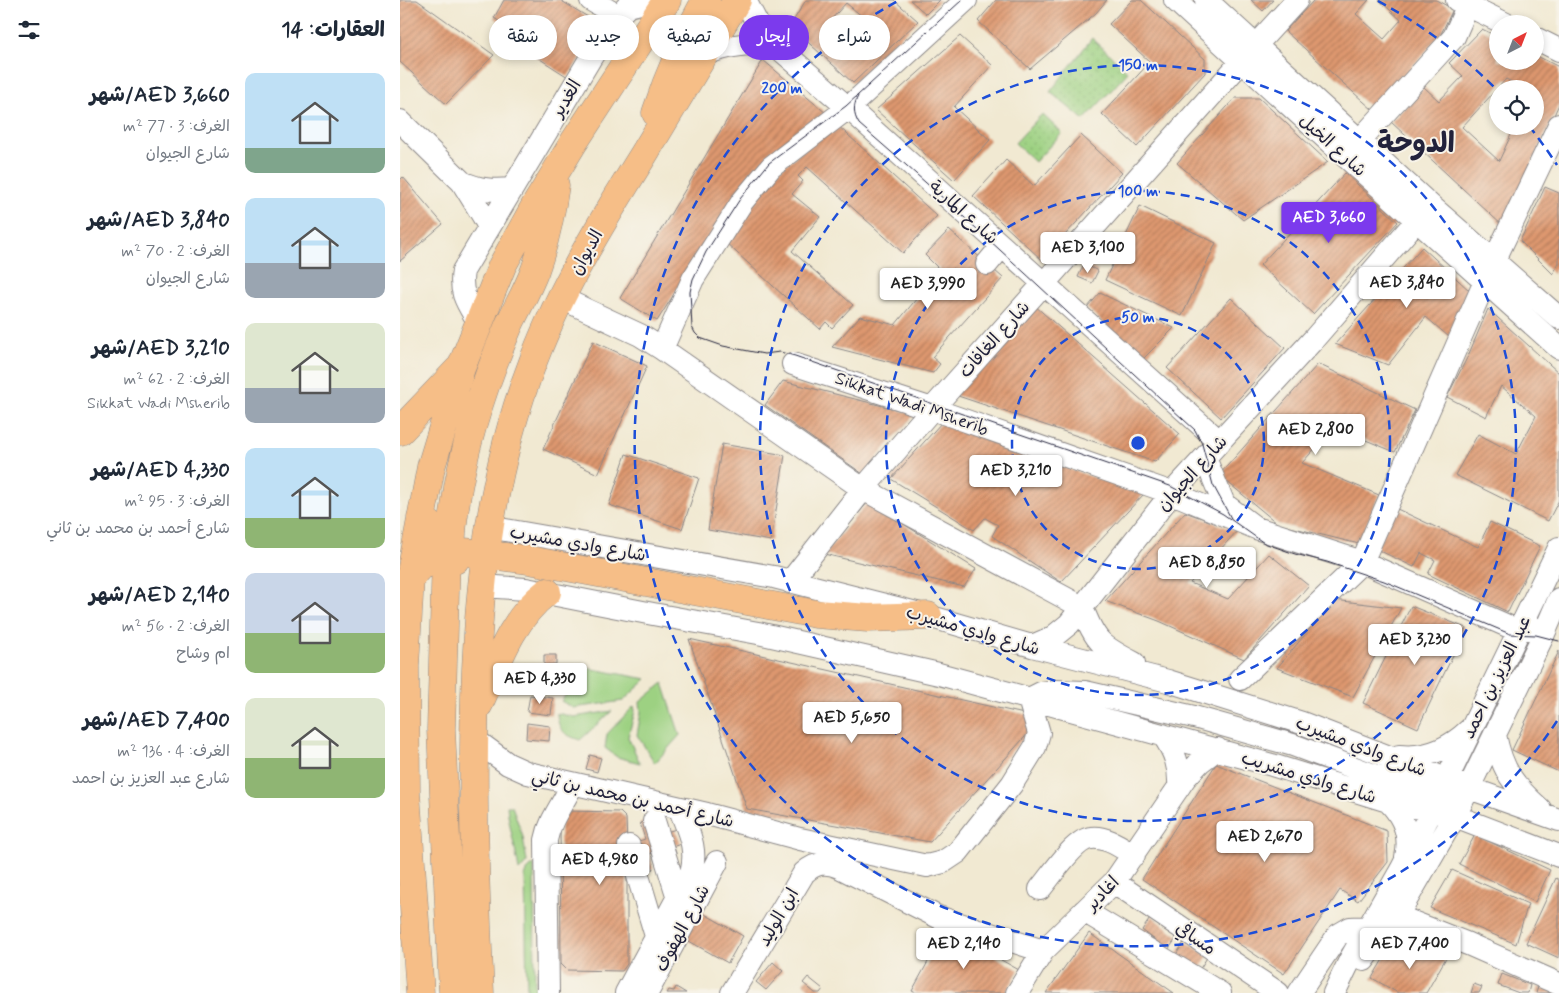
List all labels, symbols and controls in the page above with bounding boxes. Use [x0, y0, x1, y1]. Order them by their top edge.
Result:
chip: شقة [489, 15, 557, 60]
chip: جديد [567, 15, 639, 60]
chip: تصفية [649, 15, 729, 60]
chip: إيجار [739, 15, 809, 60]
chip: شراء [819, 15, 890, 60]
north arrow [1489, 15, 1544, 70]
map controls [1489, 15, 1544, 135]
icon: filters [15, 16, 43, 44]
text: العقارات: 14 [281, 16, 385, 44]
text: 150 m [1118, 56, 1158, 76]
street label: الغدير [545, 75, 587, 124]
text: 200 m [762, 79, 803, 99]
button: locate [1489, 80, 1544, 135]
text: AED 3,660/شهر [90, 81, 230, 109]
icon: home [285, 93, 345, 153]
street label: شارع الخيل [1293, 109, 1371, 182]
text: الغرف: 3 · 77 m² [123, 116, 230, 137]
district label: الدوحة [1377, 126, 1455, 163]
text: شارع الجيوان [146, 143, 230, 164]
street label: شارع المارية [923, 175, 1003, 250]
text: 100 m [1118, 182, 1158, 202]
pin: AED 3,660 [1272, 202, 1386, 244]
text: AED 3,840/شهر [87, 206, 230, 234]
text: AED 3,660 [1292, 207, 1366, 228]
icon: home [285, 218, 345, 278]
street label: الديوان [565, 225, 609, 280]
pin: AED 3,100 [1031, 232, 1145, 274]
text: AED 3,100 [1051, 237, 1125, 258]
text: الغرف: 2 · 70 m² [121, 241, 230, 262]
pin: AED 3,840 [1350, 266, 1464, 309]
text: شارع الجيوان [146, 268, 230, 289]
pin: AED 3,990 [871, 268, 985, 310]
text: AED 3,840 [1370, 272, 1445, 293]
text: AED 3,990 [891, 273, 965, 294]
street label: شارع الغافات [954, 296, 1036, 383]
text: 50 m [1121, 308, 1155, 328]
text: AED 3,210/شهر [92, 334, 230, 362]
icon: home [285, 343, 345, 403]
street label: Sikkat Wadi Msherib [832, 366, 992, 441]
text: الغرف: 2 · 62 m² [124, 369, 230, 390]
text: Sikkat Wadi Msherib [87, 393, 230, 414]
pin: AED 2,800 [1259, 414, 1373, 456]
text: AED 2,800 [1278, 419, 1354, 440]
street label: شارع الجيوان [1152, 430, 1233, 517]
centre of rings [1129, 434, 1147, 452]
pin: AED 3,210 [959, 454, 1073, 497]
text: AED 4,330/شهر [91, 456, 230, 484]
text: AED 3,210 [980, 460, 1052, 481]
icon: home [285, 468, 345, 528]
text: الغرف: 3 · 95 m² [124, 491, 230, 512]
text: شارع أحمد بن محمد بن ثاني [46, 518, 230, 539]
street label: شارع وادي مشيرب [508, 520, 648, 568]
pin: AED 8,850 [1150, 546, 1264, 589]
text: AED 8,850 [1169, 552, 1245, 573]
text: AED 2,140/شهر [89, 581, 230, 609]
icon: home [285, 593, 345, 653]
street label: شارع وادي مشيرب [903, 600, 1042, 661]
street label: عبد العزيز بن احمد [1457, 612, 1537, 743]
text: الغرف: 2 · 56 m² [122, 616, 230, 637]
pin: AED 3,230 [1358, 624, 1472, 666]
text: AED 3,230 [1379, 629, 1451, 650]
text: ام وشاح [176, 643, 230, 664]
pin: AED 4,330 [483, 662, 597, 705]
text: AED 4,330 [504, 668, 576, 689]
pin: AED 5,650 [795, 702, 909, 744]
text: AED 7,400/شهر [83, 706, 230, 734]
text: AED 5,650 [814, 707, 890, 728]
street label: شارع وادي مشيرب [1292, 711, 1429, 783]
icon: home [285, 718, 345, 778]
text: الغرف: 4 · 136 m² [117, 741, 230, 762]
street label: شارع وادي مشريب [1238, 746, 1379, 810]
street label: شارع أحمد بن محمد بن ثاني [529, 764, 736, 837]
text: شارع عبد العزيز بن احمد [72, 768, 230, 789]
pin: AED 2,670 [1208, 820, 1322, 863]
text: AED 2,670 [1227, 826, 1303, 847]
pin: AED 4,980 [543, 844, 657, 886]
text: AED 4,980 [561, 849, 639, 870]
street label: اغادير [1079, 871, 1125, 918]
street label: شارع الهفوف [650, 881, 716, 976]
street label: ابن الوليد [753, 884, 805, 951]
street label: مسافي [1170, 916, 1221, 961]
pin: AED 2,140 [907, 928, 1021, 970]
pin: AED 7,400 [1353, 928, 1467, 970]
text: AED 2,140 [927, 933, 1001, 954]
text: AED 7,400 [1371, 933, 1449, 954]

